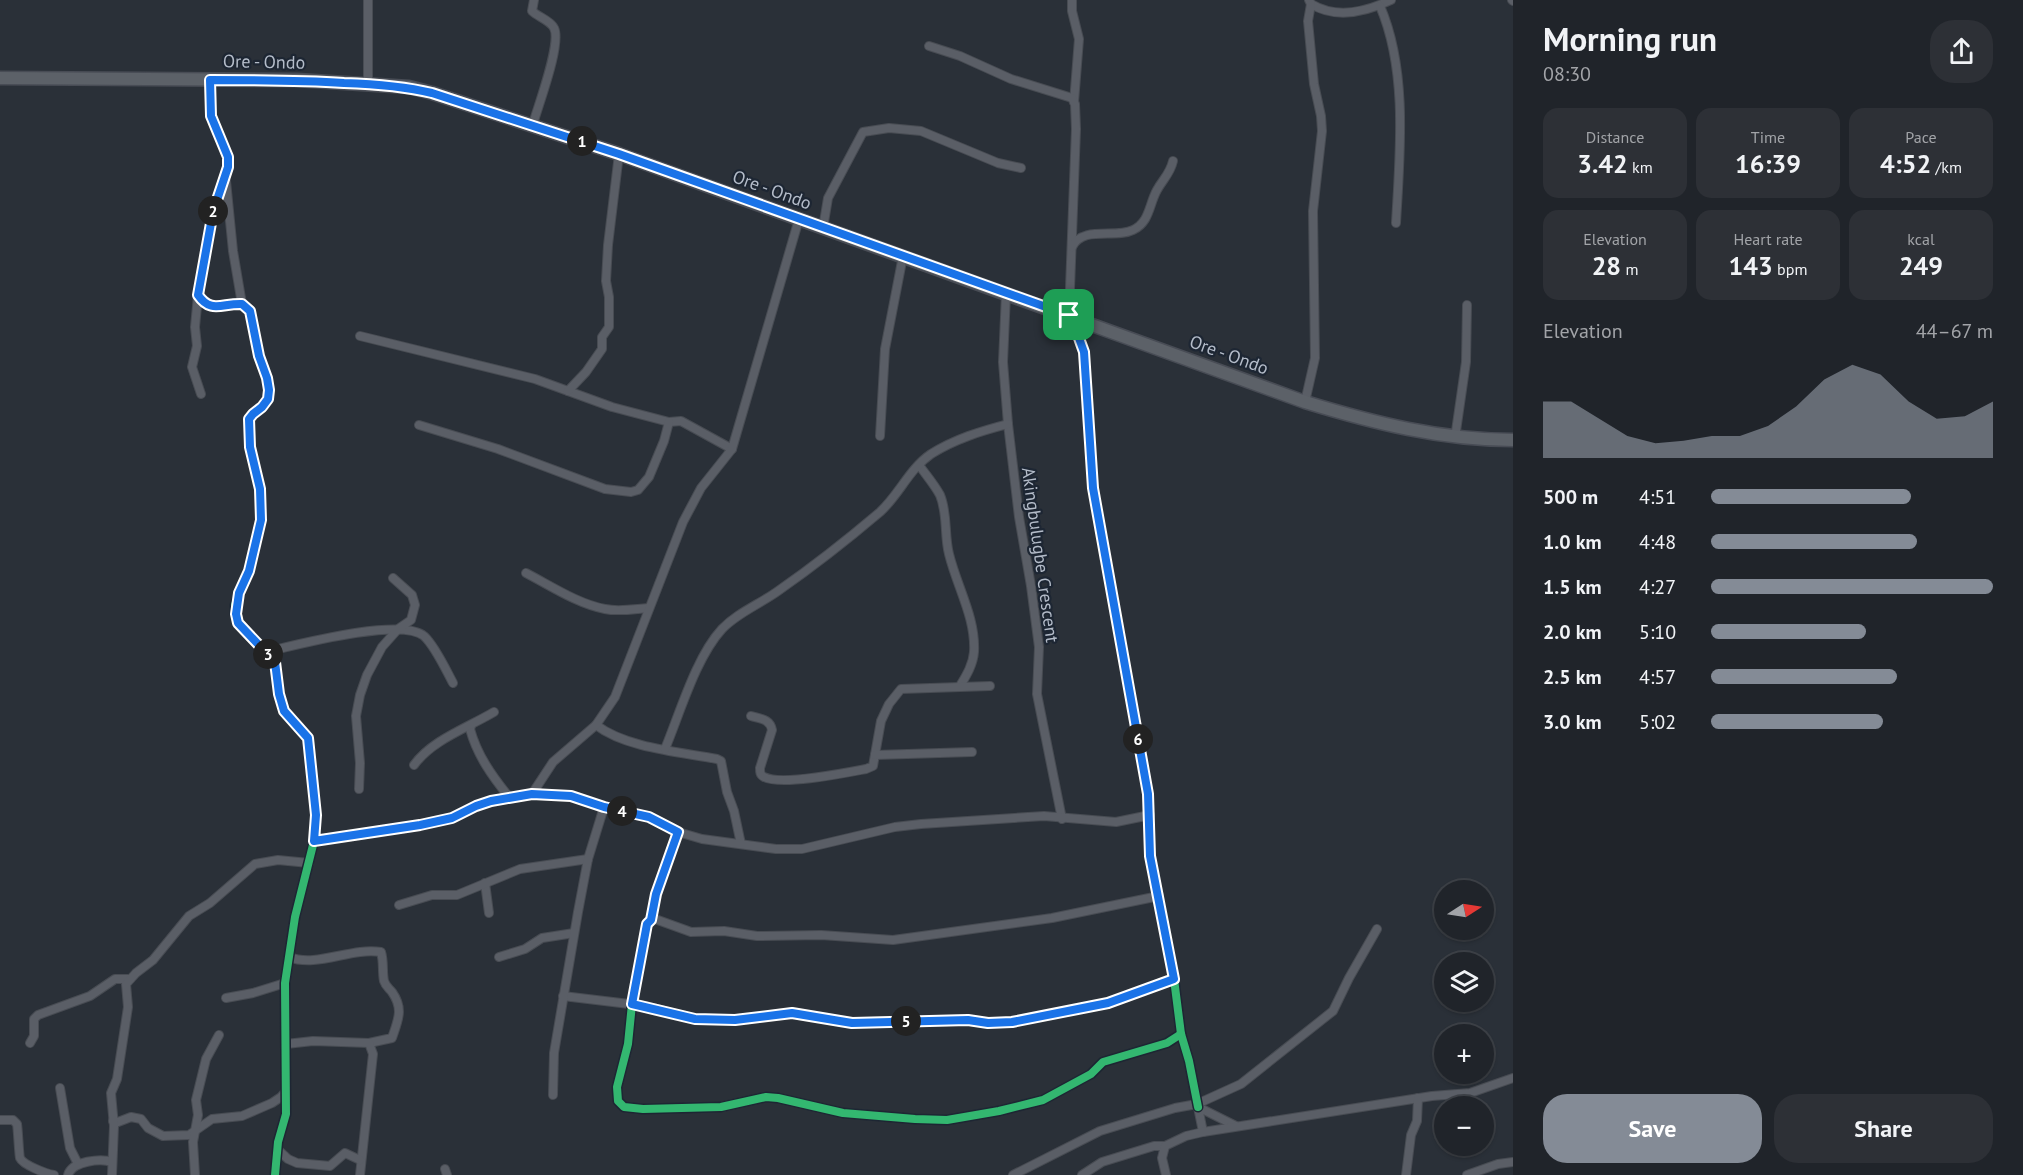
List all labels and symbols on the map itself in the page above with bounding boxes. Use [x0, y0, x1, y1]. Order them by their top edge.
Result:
street label: Ore - Ondo [223, 49, 305, 74]
pin: 1 [567, 126, 597, 156]
street label: Ore - Ondo [730, 165, 815, 214]
pin: 2 [198, 196, 228, 226]
pin [1043, 289, 1094, 340]
street label: Ore - Ondo [1187, 330, 1272, 379]
street label: Akingbulugbe Crescent [1017, 466, 1064, 644]
pin: 3 [253, 639, 283, 669]
pin: 6 [1123, 724, 1153, 754]
pin: 4 [607, 796, 637, 826]
north arrow [1434, 880, 1494, 940]
pin: 5 [891, 1006, 921, 1036]

